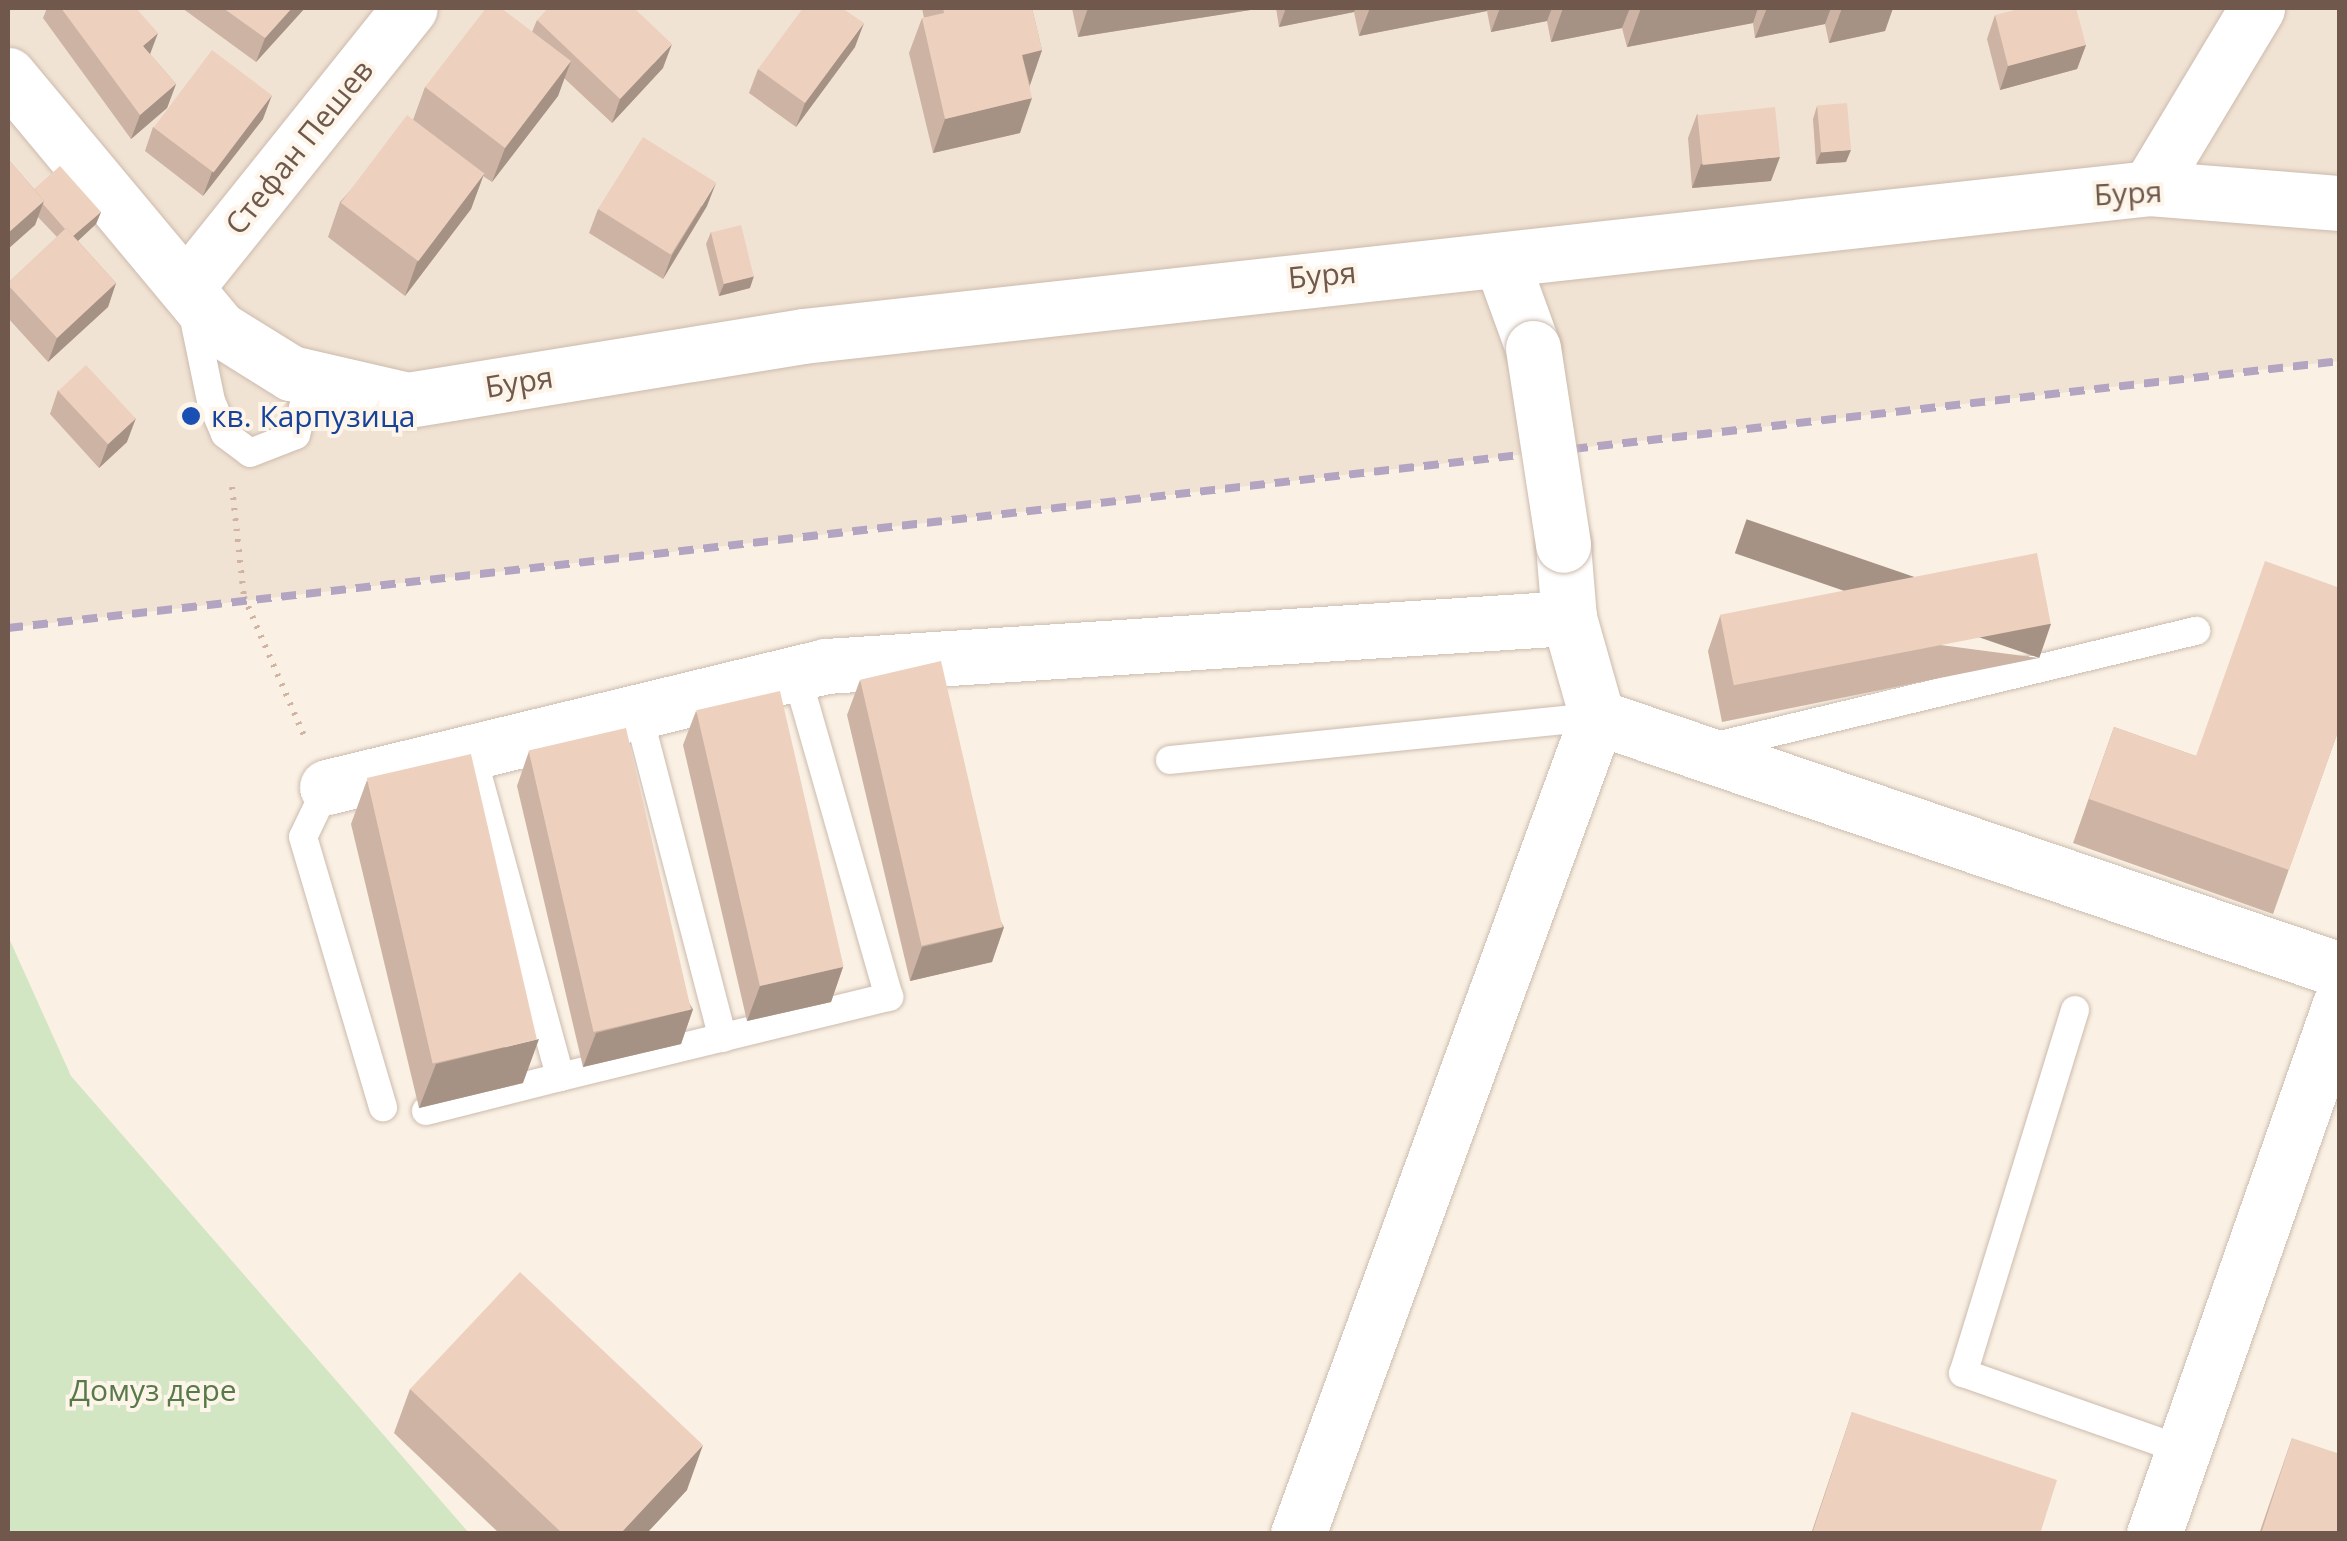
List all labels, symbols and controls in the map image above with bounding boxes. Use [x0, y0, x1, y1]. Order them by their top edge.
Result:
street label: Стефан Пешев [218, 52, 380, 242]
street label: Буря [2093, 173, 2163, 213]
street label: Буря [1286, 254, 1358, 296]
street label: Буря [482, 359, 556, 405]
place label: кв. Карпузица [211, 398, 415, 434]
marker: кв. Карпузица [180, 405, 202, 427]
park label: Домуз дере [69, 1372, 237, 1408]

